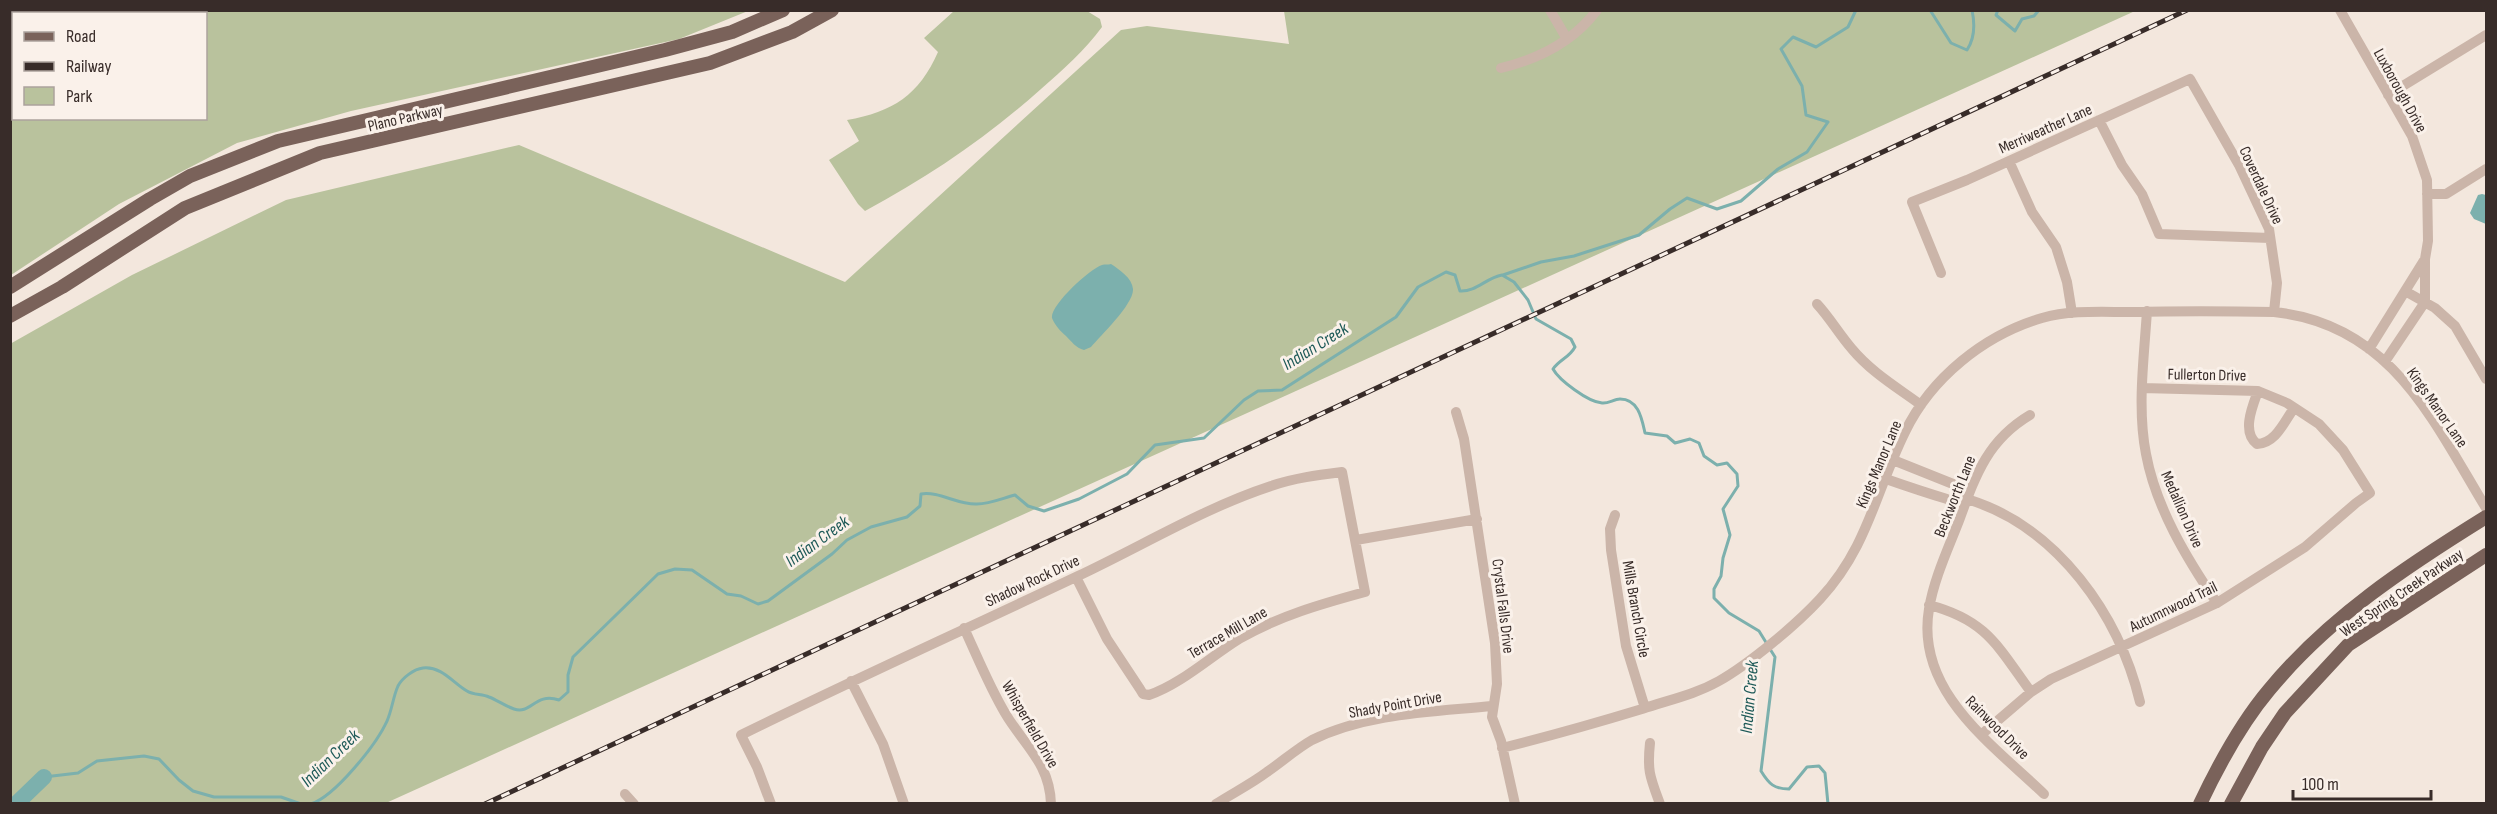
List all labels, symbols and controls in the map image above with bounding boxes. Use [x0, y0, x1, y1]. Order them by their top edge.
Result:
legend [12, 12, 207, 120]
text: Road [66, 26, 96, 47]
street label: Luxborough Drive [2369, 45, 2431, 136]
text: Railway [66, 56, 111, 77]
text: Park [66, 86, 92, 107]
street label: Merriweather Lane [1996, 100, 2095, 158]
street label: Plano Parkway [366, 101, 445, 136]
street label: Coverdale Drive [2234, 144, 2287, 228]
water label: Indian Creek [1279, 317, 1353, 375]
street label: Kings Manor Lane [2402, 364, 2471, 452]
street label: Fullerton Drive [2168, 365, 2246, 386]
street label: Kings Manor Lane [1852, 418, 1906, 511]
street label: Beckworth Lane [1930, 453, 1980, 540]
street label: Medallion Drive [2156, 468, 2207, 551]
water label: Indian Creek [781, 511, 854, 571]
street label: West Spring Creek Parkway [2337, 545, 2467, 642]
street label: Shadow Rock Drive [983, 551, 1083, 611]
street label: Crystal Falls Drive [1487, 558, 1518, 654]
street label: Mills Branch Circle [1618, 559, 1653, 659]
street label: Autumnwood Trail [2126, 578, 2221, 637]
street label: Terrace Mill Lane [1185, 603, 1271, 664]
water label: Indian Creek [1736, 658, 1763, 735]
street label: Whisperfield Drive [997, 678, 1062, 772]
street label: Shady Point Drive [1347, 688, 1443, 723]
street label: Rainwood Drive [1961, 692, 2033, 764]
water label: Indian Creek [297, 724, 365, 791]
scale bar [2293, 763, 2431, 801]
text: 100 m [2302, 774, 2339, 795]

